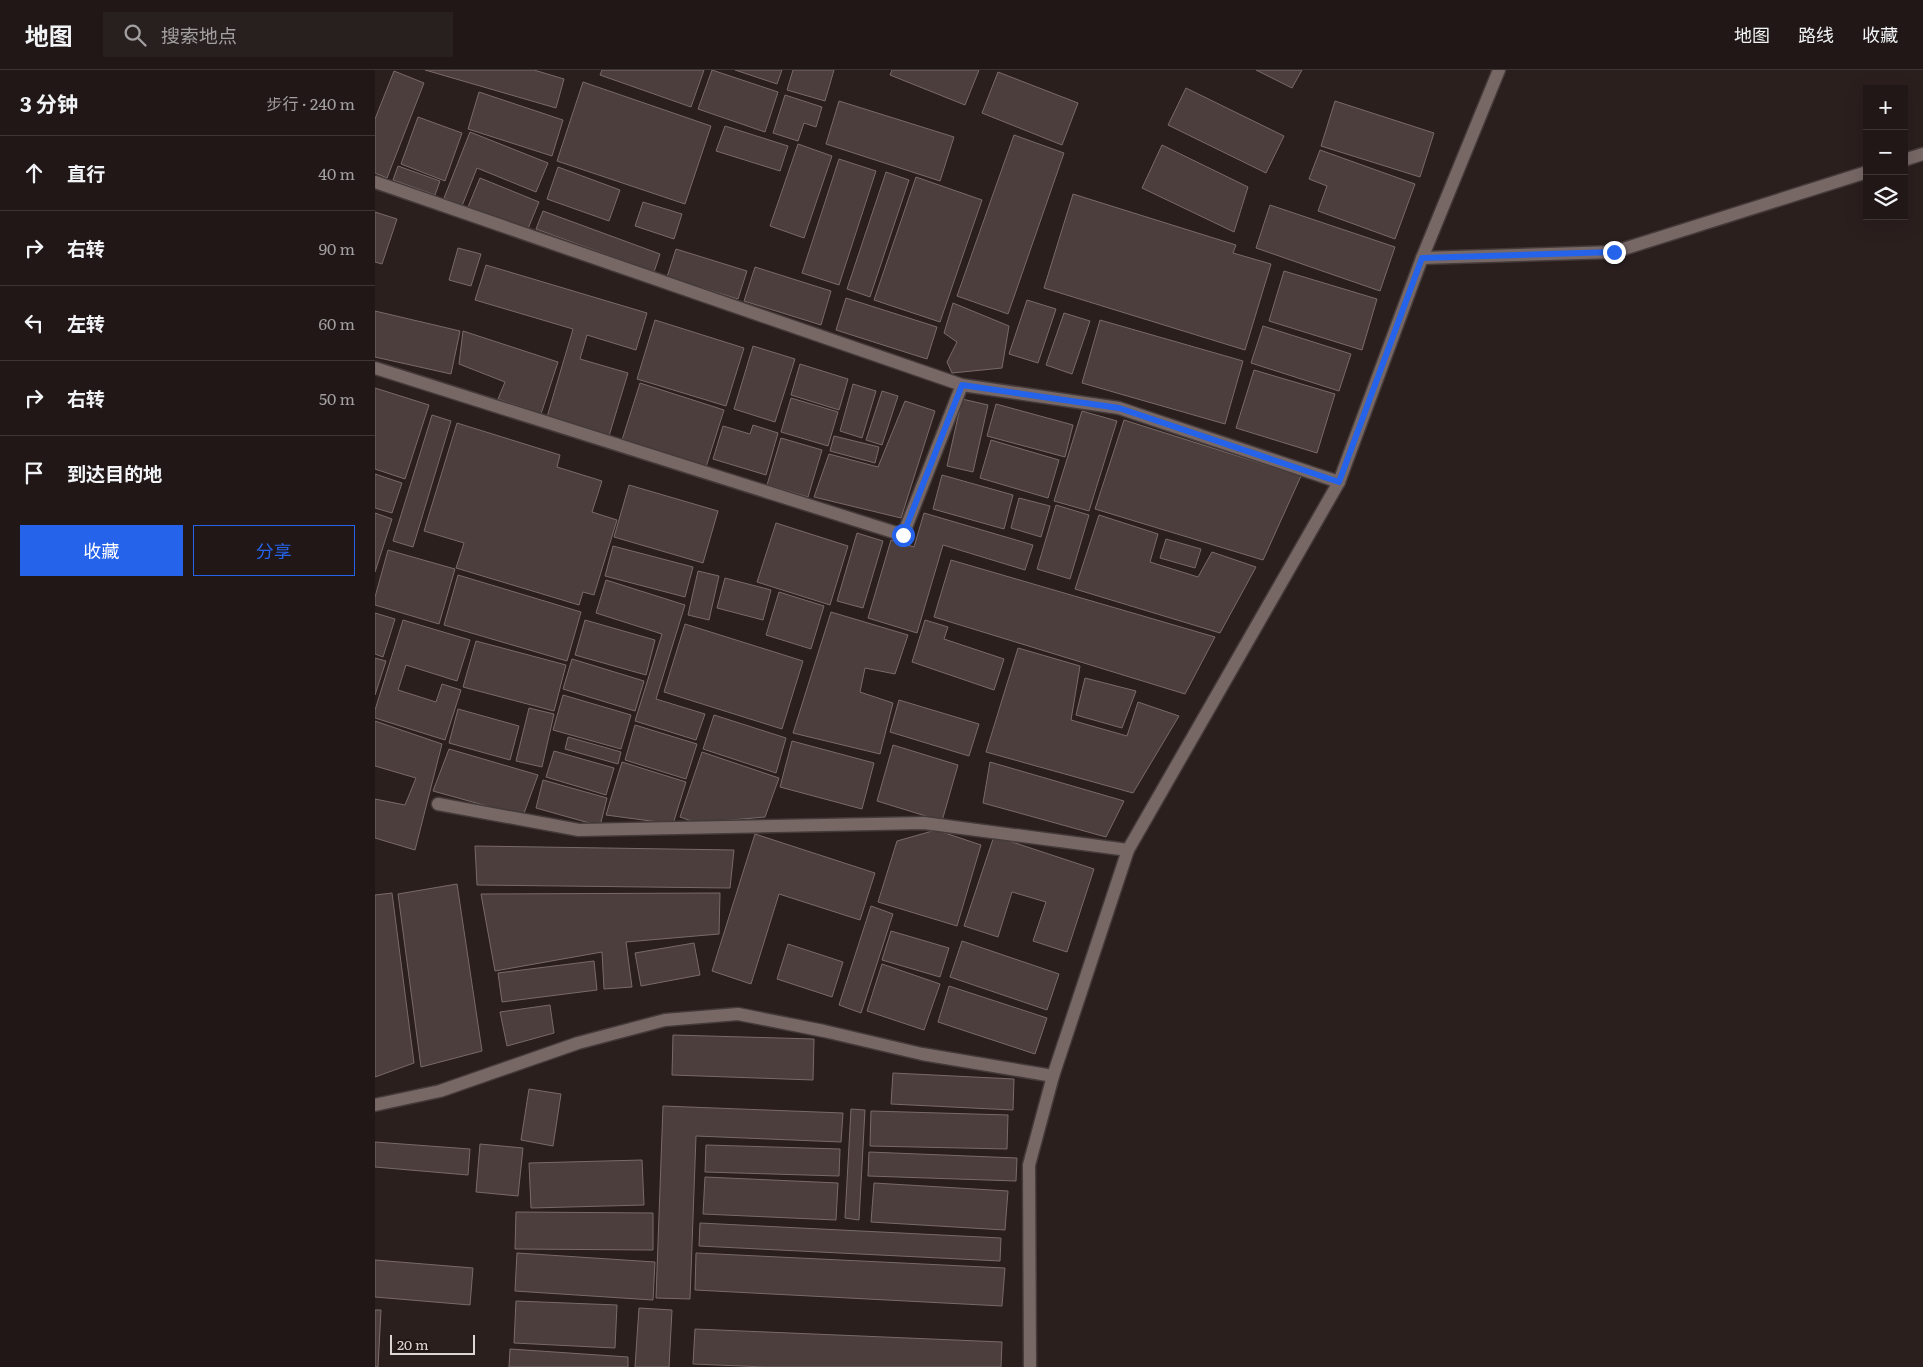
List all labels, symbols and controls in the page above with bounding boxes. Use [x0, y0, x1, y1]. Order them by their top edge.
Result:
search box [103, 12, 453, 57]
text: 地图 [25, 17, 73, 52]
icon: search [121, 21, 149, 49]
text: 搜索地点 [161, 21, 237, 49]
text: 地图 [1734, 21, 1770, 48]
text: 路线 [1798, 21, 1834, 48]
text: 收藏 [1862, 21, 1898, 48]
map controls [1863, 85, 1908, 220]
button: + [1863, 85, 1908, 130]
text: 3 分钟 [20, 87, 78, 118]
text: 步行 · 240 m [266, 91, 355, 115]
button: − [1863, 130, 1908, 175]
icon: ahead [20, 159, 48, 187]
text: 直行 [67, 159, 105, 187]
text: 40 m [318, 161, 355, 185]
button: layers [1863, 175, 1908, 220]
icon: right [20, 234, 48, 262]
text: 右转 [67, 234, 105, 262]
text: 90 m [319, 236, 355, 260]
route end [1603, 241, 1626, 264]
icon: left [20, 309, 48, 337]
text: 左转 [67, 309, 105, 337]
text: 60 m [318, 311, 355, 335]
icon: right [20, 384, 48, 412]
text: 右转 [67, 384, 105, 412]
text: 50 m [319, 386, 355, 410]
icon: arrive [20, 459, 48, 487]
text: 到达目的地 [67, 459, 162, 487]
route start [892, 524, 915, 547]
button: 收藏 [20, 525, 183, 576]
button: 分享 [193, 525, 355, 576]
scale bar [390, 1332, 475, 1355]
text: 20 m [397, 1334, 429, 1354]

